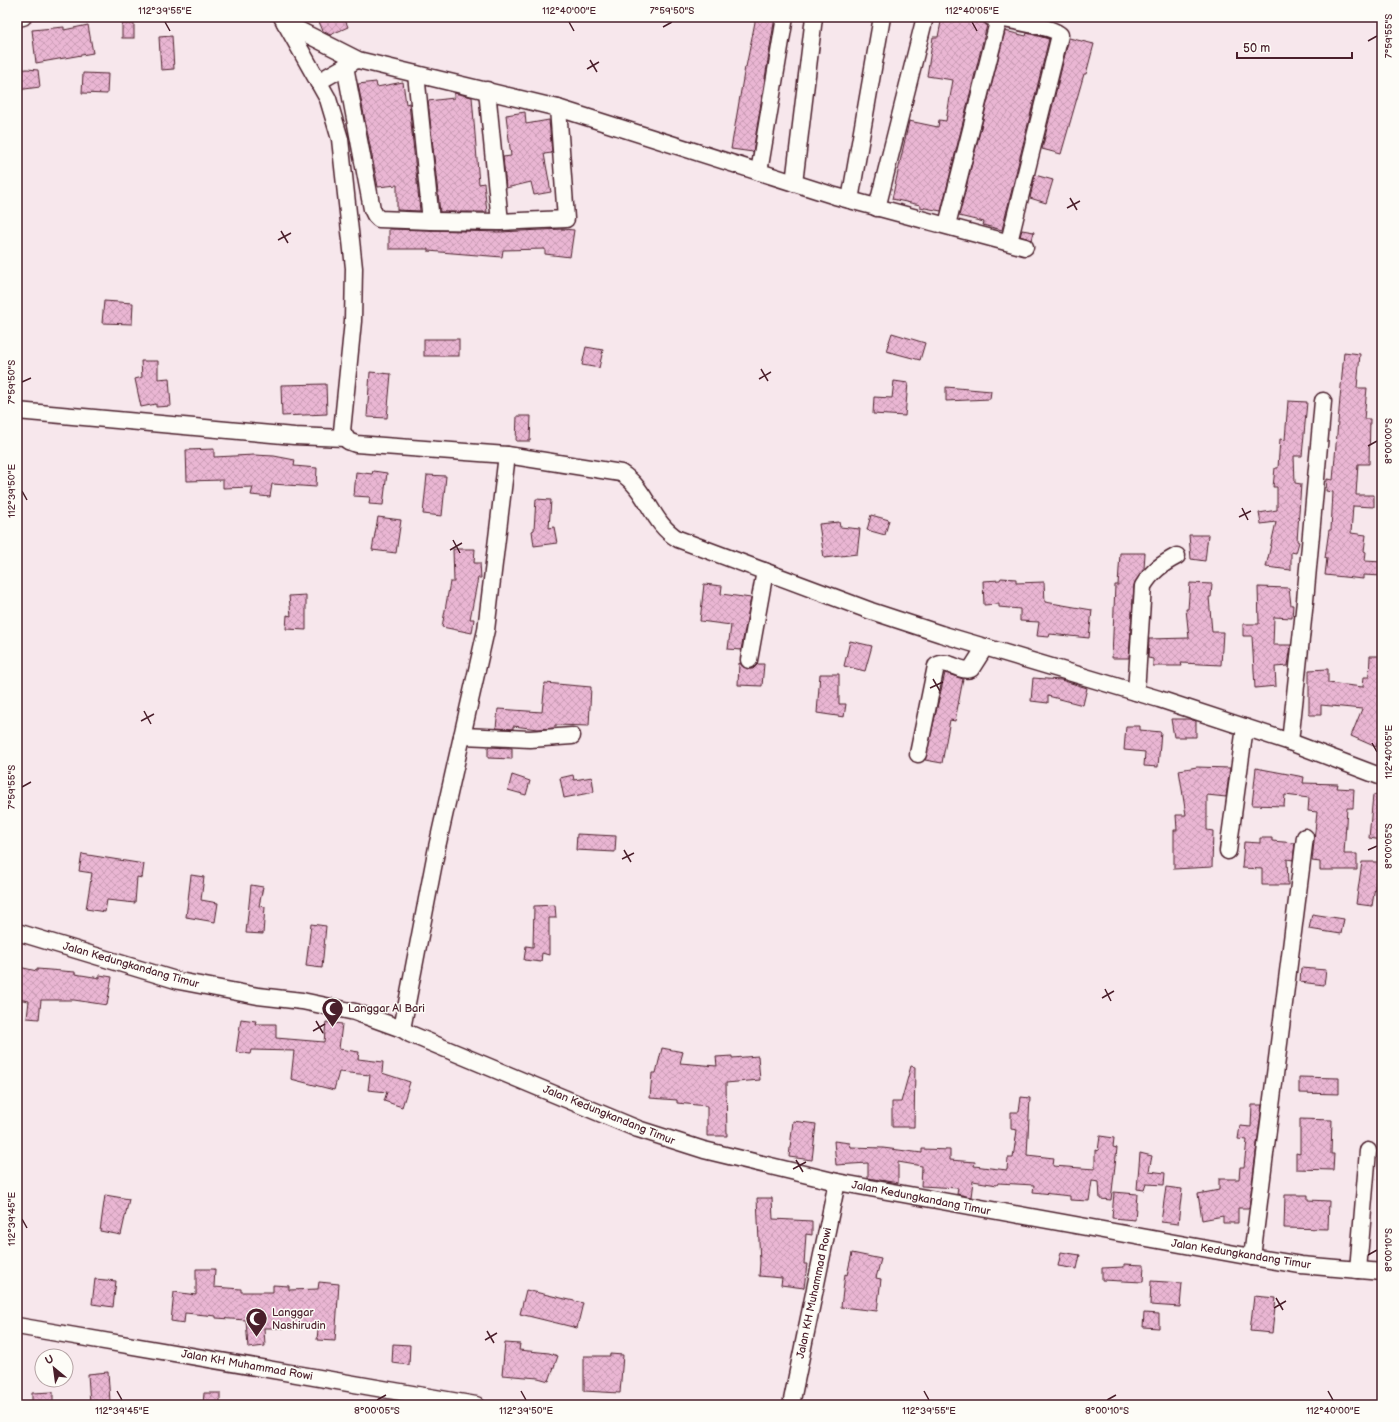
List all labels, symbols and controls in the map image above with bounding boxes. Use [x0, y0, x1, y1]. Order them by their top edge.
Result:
text: 112°39'55"E [138, 5, 192, 17]
text: 112°40'00"E [542, 5, 597, 17]
text: 7°59'50"S [650, 5, 694, 17]
text: 112°40'05"E [945, 5, 999, 17]
text: 7°59'55"S [1383, 14, 1395, 58]
scale bar [1237, 34, 1352, 60]
text: 50 m [1243, 41, 1270, 56]
text: 7°59'50"S [6, 360, 18, 404]
text: 8°00'00"S [1383, 418, 1395, 464]
text: 112°39'50"E [6, 464, 18, 518]
text: 112°40'05"E [1383, 725, 1395, 779]
text: 7°59'55"S [6, 765, 18, 809]
text: 8°00'05"S [1383, 823, 1395, 869]
street label: Jalan Kedungkandang Timur [61, 939, 202, 991]
mosque icon: Langgar Al Bari [320, 995, 346, 1028]
place label: Langgar Al Bari [348, 1002, 425, 1015]
street label: Jalan Kedungkandang Timur [541, 1083, 678, 1148]
street label: Jalan Kedungkandang Timur [850, 1178, 993, 1218]
text: 112°39'45"E [6, 1191, 18, 1246]
street label: Jalan KH Muhammad Rowi [794, 1226, 834, 1360]
text: 8°00'10"S [1383, 1228, 1395, 1272]
street label: Jalan Kedungkandang Timur [1170, 1237, 1313, 1272]
mosque icon: Langgar Nashirudin [243, 1305, 269, 1338]
place label: Langgar Nashirudin [272, 1306, 326, 1332]
street label: Jalan KH Muhammad Rowi [180, 1347, 314, 1383]
north arrow [34, 1348, 74, 1388]
text: U [43, 1352, 56, 1367]
text: 112°39'45"E [95, 1405, 150, 1417]
text: 8°00'05"S [354, 1405, 400, 1417]
text: 112°39'50"E [499, 1405, 553, 1417]
text: 112°39'55"E [902, 1405, 956, 1417]
text: 8°00'10"S [1085, 1405, 1129, 1417]
text: 112°40'00"E [1306, 1405, 1361, 1417]

